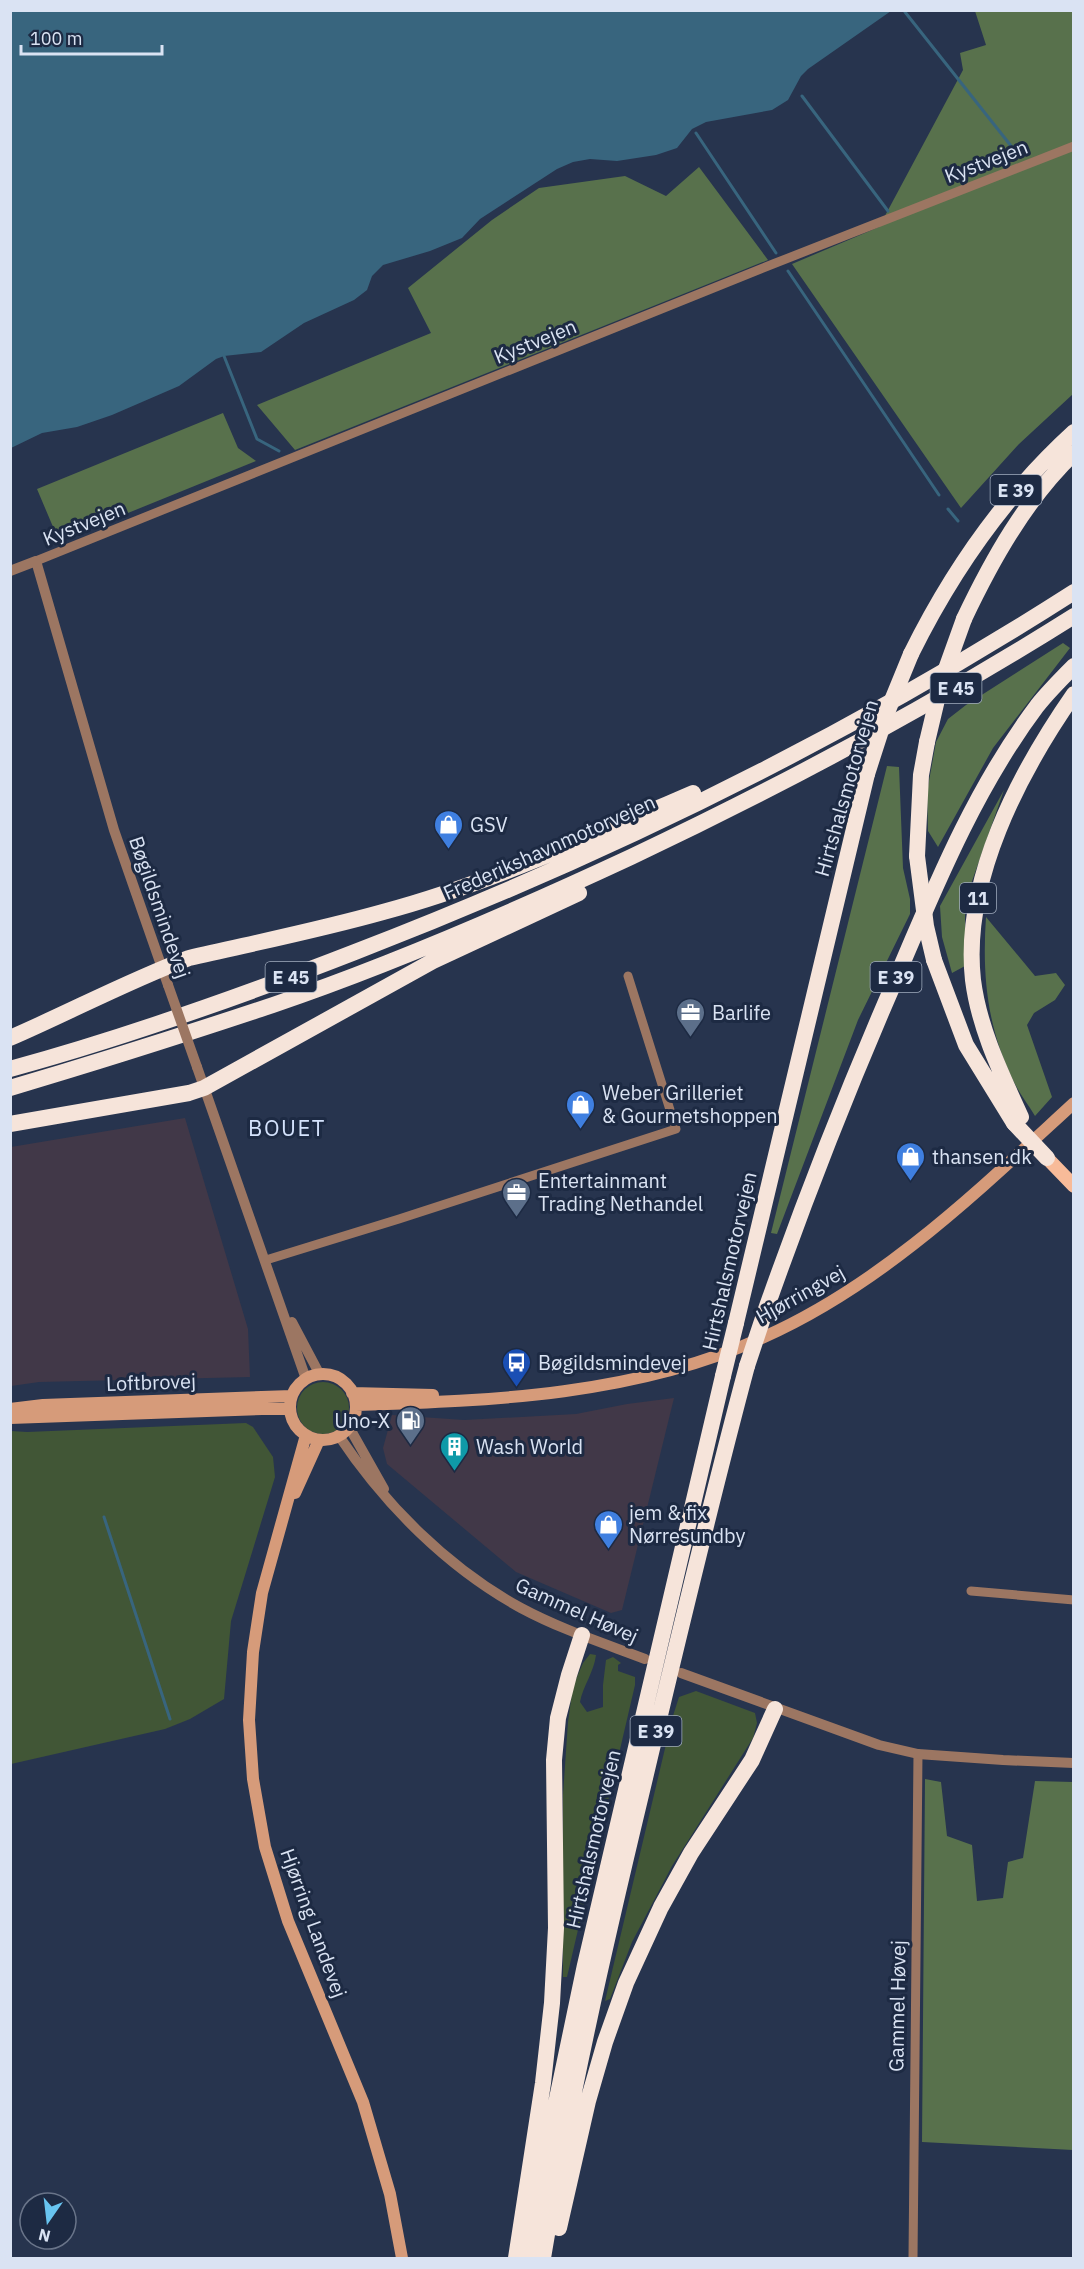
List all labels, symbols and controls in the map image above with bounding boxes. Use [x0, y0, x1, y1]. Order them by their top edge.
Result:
scale bar [21, 18, 162, 56]
text: 100 m [30, 27, 82, 50]
street label: Kystvejen [941, 133, 1031, 189]
street label: Kystvejen [490, 312, 580, 370]
road number: E 39 [990, 475, 1042, 505]
street label: Kystvejen [39, 494, 129, 552]
road number: E 45 [930, 673, 982, 703]
street label: Hirtshalsmotorvejen [808, 696, 884, 880]
street label: Frederikshavnmotorvejen [439, 788, 659, 906]
shop icon: GSV [433, 808, 465, 850]
place label: GSV [470, 811, 508, 838]
street label: Bøgildsmindevej [123, 832, 197, 982]
road number: 11 [960, 883, 996, 913]
road number: E 45 [266, 962, 316, 992]
road number: E 39 [870, 962, 922, 992]
office icon: Barlife [675, 996, 707, 1038]
place label: Barlife [712, 999, 771, 1026]
place label: Weber Grilleriet & Gourmetshoppen [602, 1079, 778, 1129]
shop icon: Weber Grilleriet & Gourmetshoppen [565, 1088, 597, 1130]
district label: BOUET [248, 1113, 326, 1142]
shop icon: thansen.dk [895, 1140, 927, 1182]
place label: thansen.dk [932, 1143, 1032, 1170]
place label: Entertainmant Trading Nethandel [538, 1167, 703, 1217]
street label: Hirtshalsmotorvejen [695, 1169, 763, 1353]
office icon: Entertainmant Trading Nethandel [501, 1176, 533, 1218]
street label: Hjørringvej [751, 1258, 849, 1330]
bus stop icon: Bøgildsmindevej [501, 1346, 533, 1388]
place label: Bøgildsmindevej [538, 1349, 687, 1376]
street label: Loftbrovej [106, 1367, 196, 1397]
fuel station icon: Uno-X [395, 1404, 427, 1446]
place label: Uno-X [334, 1407, 390, 1434]
building icon: Wash World [439, 1430, 471, 1472]
place label: Wash World [476, 1433, 583, 1460]
place label: jem & fix Nørresundby [629, 1499, 746, 1549]
shop icon: jem & fix Nørresundby [592, 1508, 624, 1550]
street label: Gammel Høvej [511, 1571, 643, 1649]
road number: E 39 [630, 1716, 682, 1746]
street label: Hirtshalsmotorvejen [559, 1747, 627, 1931]
street label: Hjørring Landevej [274, 1845, 354, 2001]
street label: Gammel Høvej [882, 1940, 912, 2072]
north arrow [18, 2191, 78, 2251]
text: N [36, 2224, 52, 2247]

